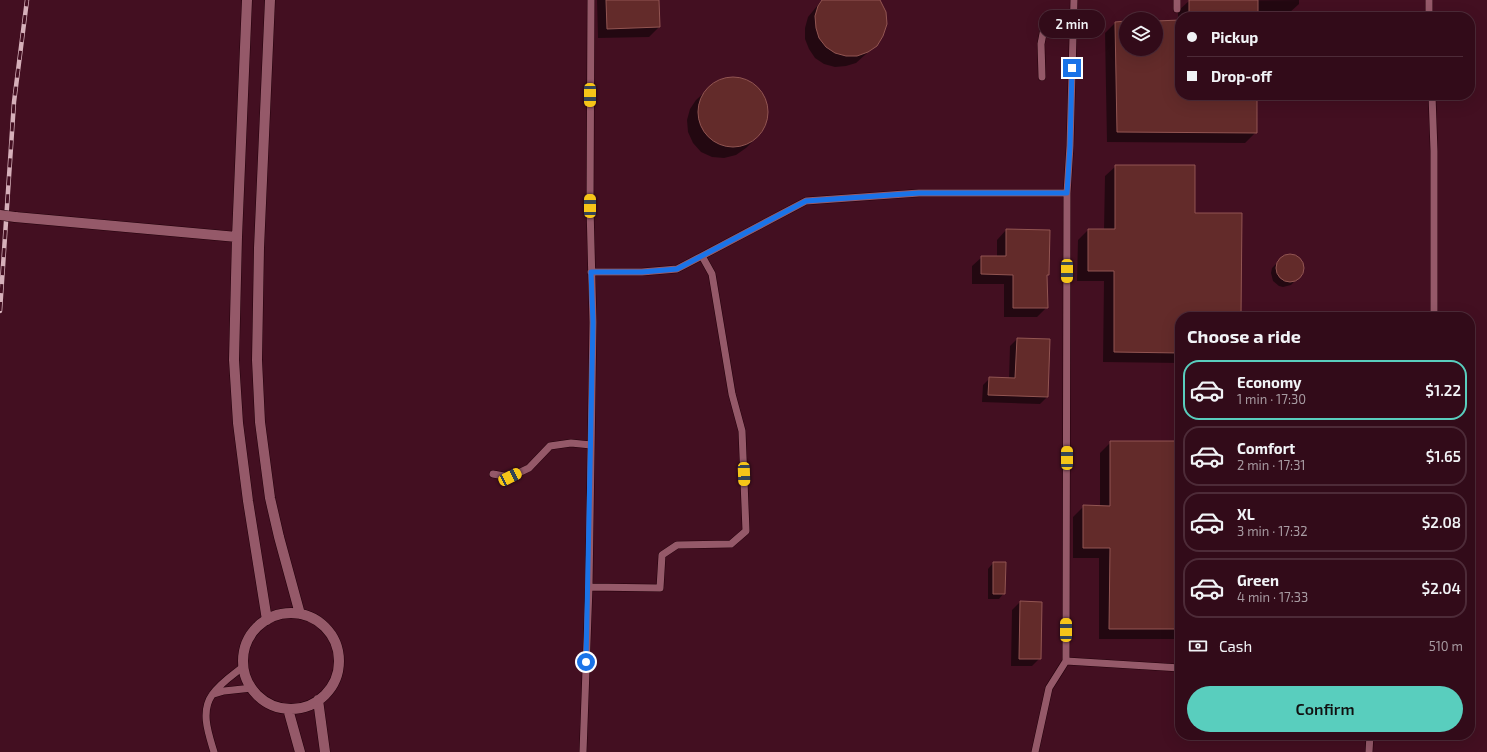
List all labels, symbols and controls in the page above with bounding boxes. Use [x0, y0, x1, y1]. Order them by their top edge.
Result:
callout: 2 min [1039, 10, 1105, 38]
map controls [1119, 12, 1163, 56]
button: layers [1119, 12, 1163, 56]
text: 2 min [1056, 16, 1088, 32]
text: Pickup [1211, 28, 1258, 46]
route end [1063, 59, 1081, 77]
text: Drop-off [1211, 67, 1272, 85]
car [584, 83, 596, 107]
car [584, 194, 596, 218]
car [1061, 259, 1073, 283]
text: Choose a ride [1187, 325, 1301, 347]
icon: car [1189, 372, 1225, 408]
text: Economy [1237, 373, 1302, 391]
text: $1.22 [1425, 381, 1461, 399]
text: 1 min · 17:30 [1237, 391, 1306, 407]
icon: car [1189, 438, 1225, 474]
text: Comfort [1237, 439, 1295, 457]
car [1061, 446, 1073, 470]
text: $1.65 [1426, 447, 1461, 465]
text: 2 min · 17:31 [1237, 457, 1306, 473]
car [738, 462, 750, 486]
car [497, 466, 523, 488]
icon: car [1189, 504, 1225, 540]
text: XL [1237, 505, 1255, 523]
text: $2.08 [1422, 513, 1461, 531]
text: 3 min · 17:32 [1237, 523, 1308, 539]
icon: car [1189, 570, 1225, 606]
text: Green [1237, 571, 1279, 589]
text: $2.04 [1422, 579, 1461, 597]
text: 4 min · 17:33 [1237, 589, 1308, 605]
car [1060, 618, 1072, 642]
icon: cash [1187, 635, 1209, 657]
text: Cash [1219, 637, 1252, 655]
text: 510 m [1429, 638, 1463, 654]
route start [577, 653, 595, 671]
button: Confirm [1187, 686, 1463, 732]

